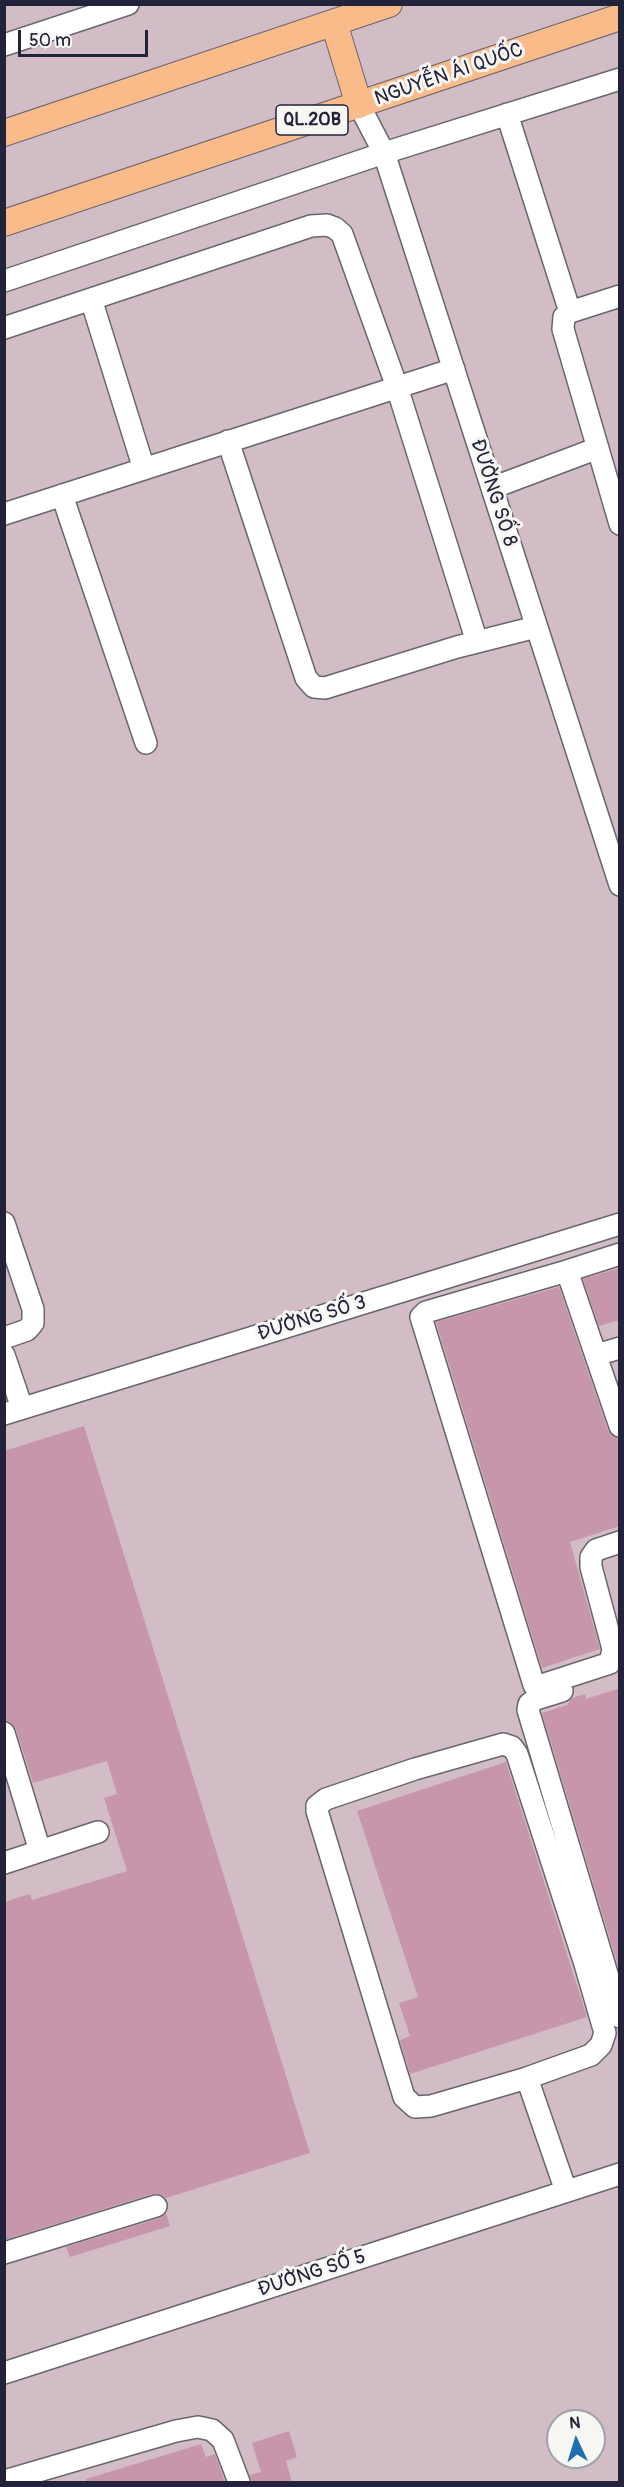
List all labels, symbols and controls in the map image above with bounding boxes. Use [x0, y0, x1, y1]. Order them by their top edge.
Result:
scale bar [21, 18, 152, 56]
text: 50 m [29, 29, 71, 52]
street label: NGUYỄN ÁI QUỐC [372, 38, 526, 112]
road number: QL.20B [276, 105, 348, 135]
street label: ĐƯỜNG SỐ 8 [464, 436, 522, 550]
street label: ĐƯỜNG SỐ 3 [255, 1291, 369, 1347]
street label: ĐƯỜNG SỐ 5 [255, 2245, 369, 2303]
north arrow [546, 2409, 606, 2469]
text: N [569, 2413, 581, 2433]

